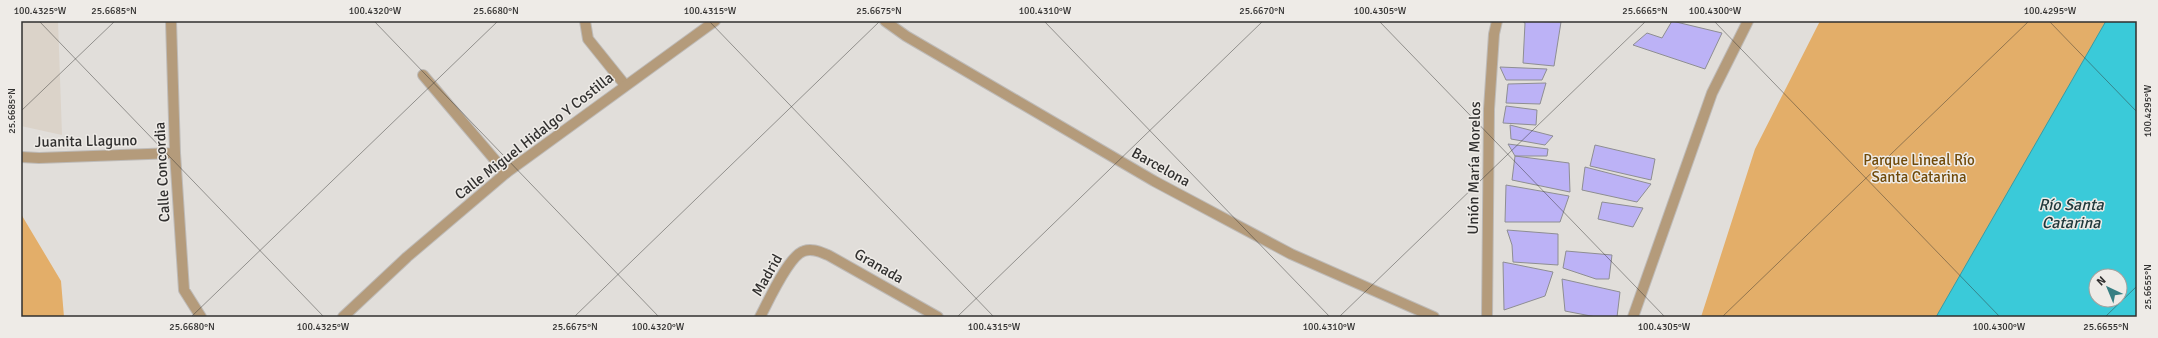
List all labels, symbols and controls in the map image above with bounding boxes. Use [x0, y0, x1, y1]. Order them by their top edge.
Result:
text: 100.4325°W [14, 5, 67, 17]
text: 25.6685°N [91, 5, 137, 17]
text: 100.4320°W [349, 5, 402, 17]
text: 25.6680°N [473, 5, 519, 17]
text: 100.4315°W [684, 5, 737, 17]
text: 25.6675°N [856, 5, 902, 17]
text: 100.4310°W [1019, 5, 1072, 17]
text: 25.6670°N [1239, 5, 1285, 17]
text: 100.4305°W [1354, 5, 1407, 17]
text: 25.6665°N [1622, 5, 1668, 17]
text: 100.4300°W [1689, 5, 1742, 17]
text: 100.4295°W [2024, 5, 2077, 17]
street label: Calle Miguel Hidalgo Y Costilla [451, 68, 617, 204]
text: 100.4295°W [2142, 84, 2154, 137]
text: 25.6685°N [6, 88, 18, 134]
street label: Unión María Morelos [1464, 101, 1484, 235]
street label: Calle Concordia [150, 121, 174, 223]
street label: Juanita Llaguno [35, 131, 138, 151]
street label: Barcelona [1129, 144, 1193, 190]
park label: Parque Lineal Río Santa Catarina [1863, 151, 1975, 186]
water label: Río Santa Catarina [2038, 195, 2104, 233]
street label: Granada [851, 245, 907, 287]
street label: Madrid [748, 251, 786, 299]
text: 25.6655°N [2142, 264, 2154, 310]
north arrow [2088, 268, 2128, 308]
text: N [2094, 274, 2109, 289]
text: 25.6680°N [169, 321, 215, 333]
text: 100.4325°W [297, 321, 350, 333]
text: 25.6675°N [552, 321, 598, 333]
text: 100.4320°W [632, 321, 685, 333]
text: 100.4315°W [968, 321, 1021, 333]
text: 100.4310°W [1303, 321, 1356, 333]
text: 100.4305°W [1638, 321, 1691, 333]
text: 100.4300°W [1973, 321, 2026, 333]
text: 25.6655°N [2083, 321, 2129, 333]

